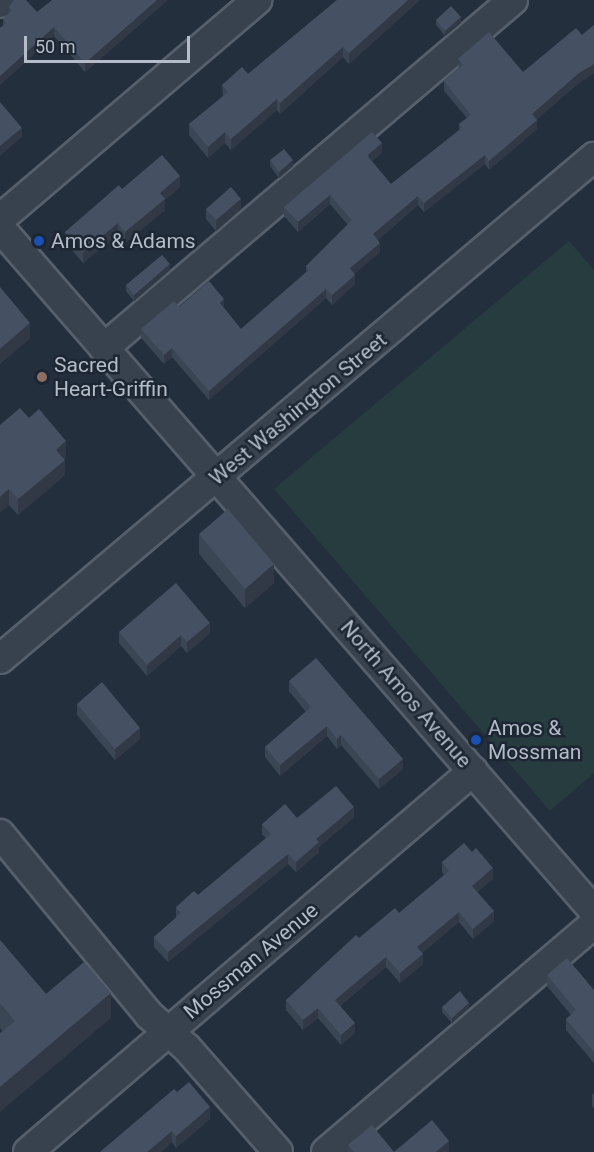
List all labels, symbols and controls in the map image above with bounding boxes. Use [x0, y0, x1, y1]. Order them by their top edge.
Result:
scale bar [27, 24, 194, 62]
text: 50 m [35, 36, 75, 57]
place label: Amos & Adams [51, 228, 196, 254]
marker: Amos & Adams [32, 234, 46, 248]
street label: West Washington Street [204, 327, 392, 491]
place label: Sacred Heart-Griffin [54, 352, 168, 402]
marker: Sacred Heart-Griffin [35, 370, 49, 384]
street label: North Amos Avenue [335, 615, 477, 773]
place label: Amos & Mossman [488, 715, 581, 765]
marker: Amos & Mossman [469, 733, 483, 747]
street label: Mossman Avenue [179, 898, 323, 1024]

